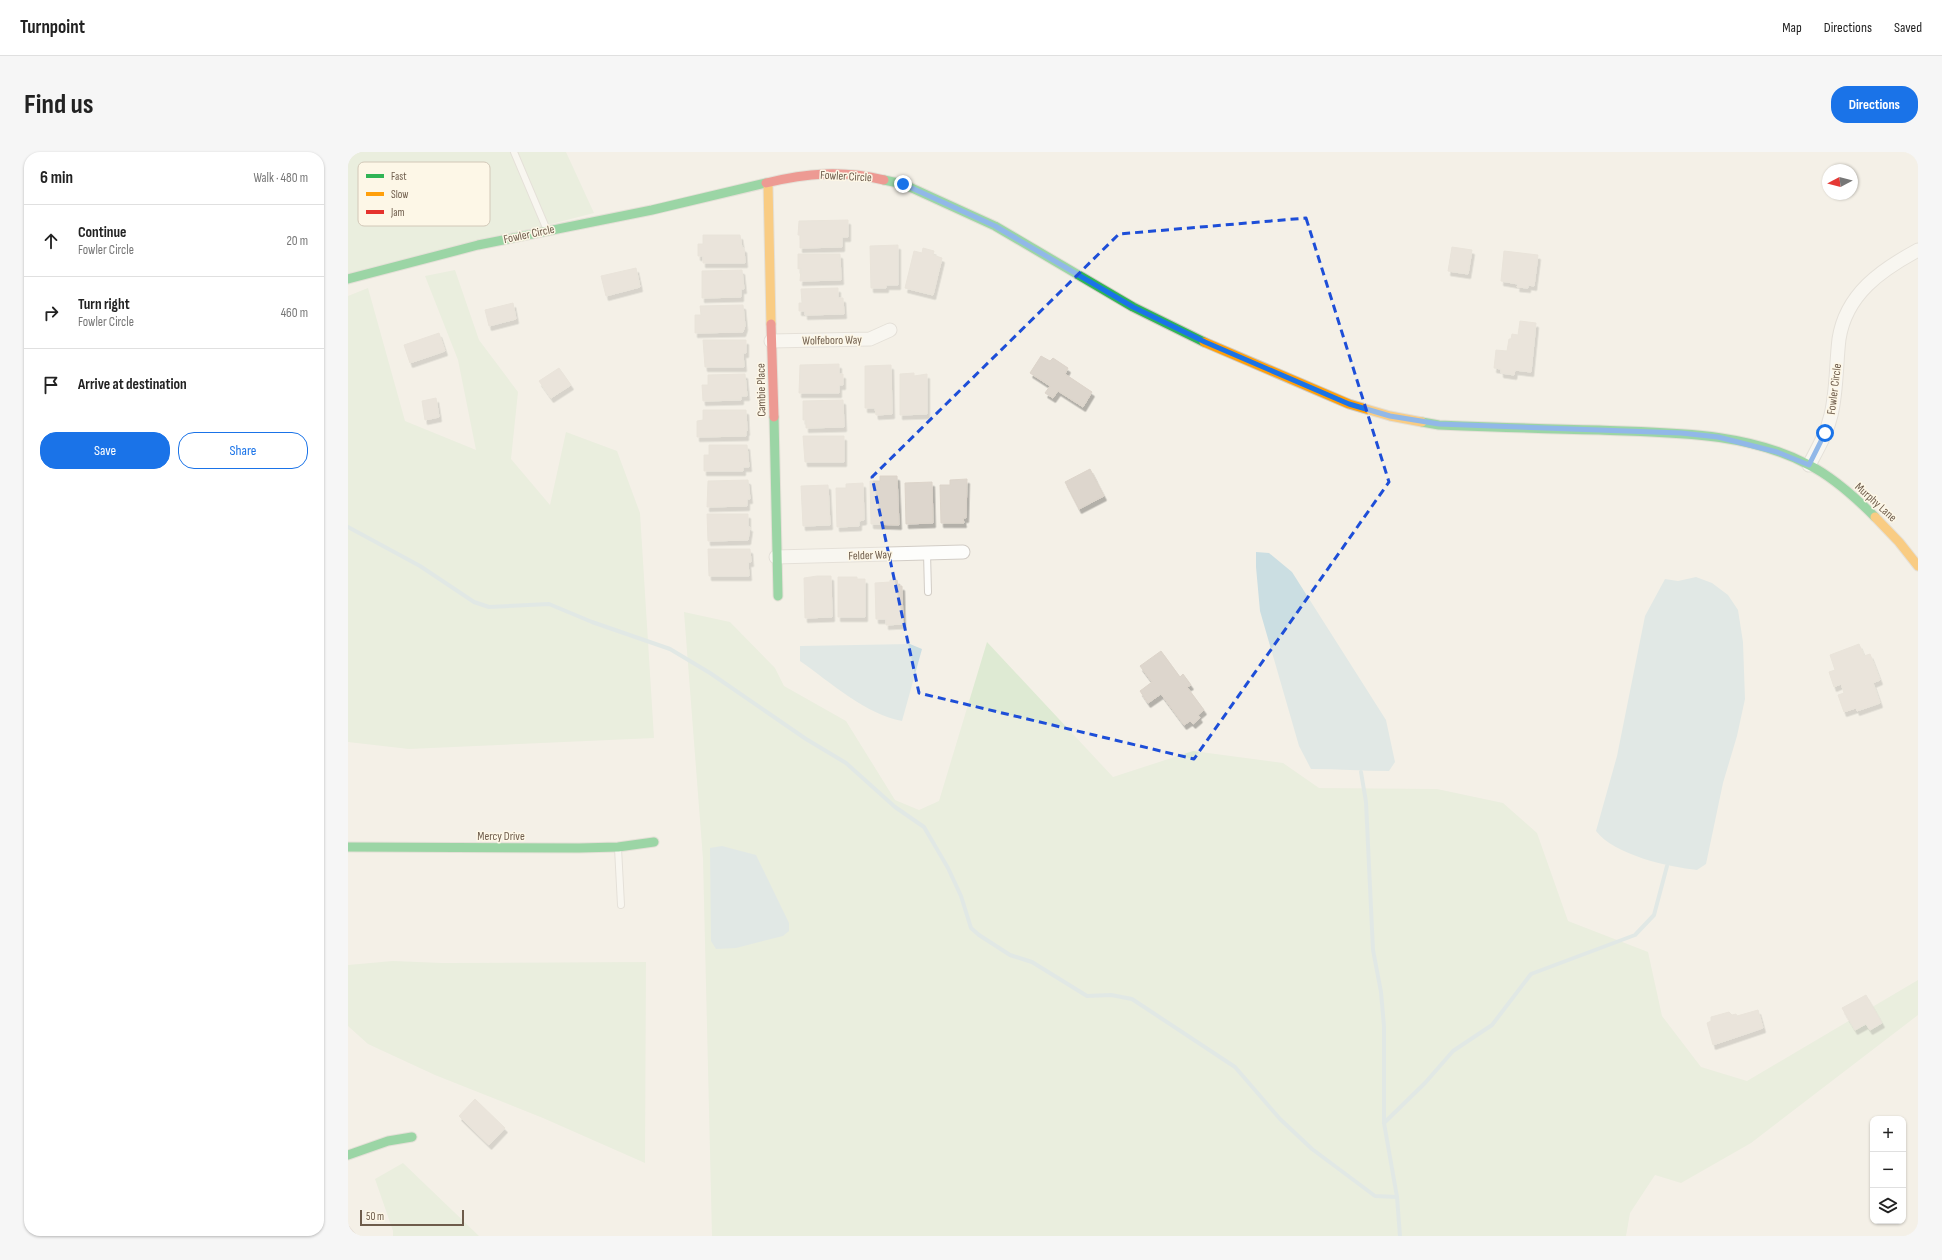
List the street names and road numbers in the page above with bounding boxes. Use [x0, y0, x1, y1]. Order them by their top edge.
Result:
street label: Fowler Circle [820, 168, 872, 185]
street label: Fowler Circle [502, 222, 556, 247]
street label: Wolfeboro Way [802, 332, 862, 349]
street label: Fowler Circle [1824, 362, 1845, 416]
street label: Cambie Place [754, 363, 769, 417]
street label: Murphy Lane [1852, 480, 1900, 525]
street label: Felder Way [848, 547, 892, 564]
street label: Mercy Drive [477, 829, 525, 844]

